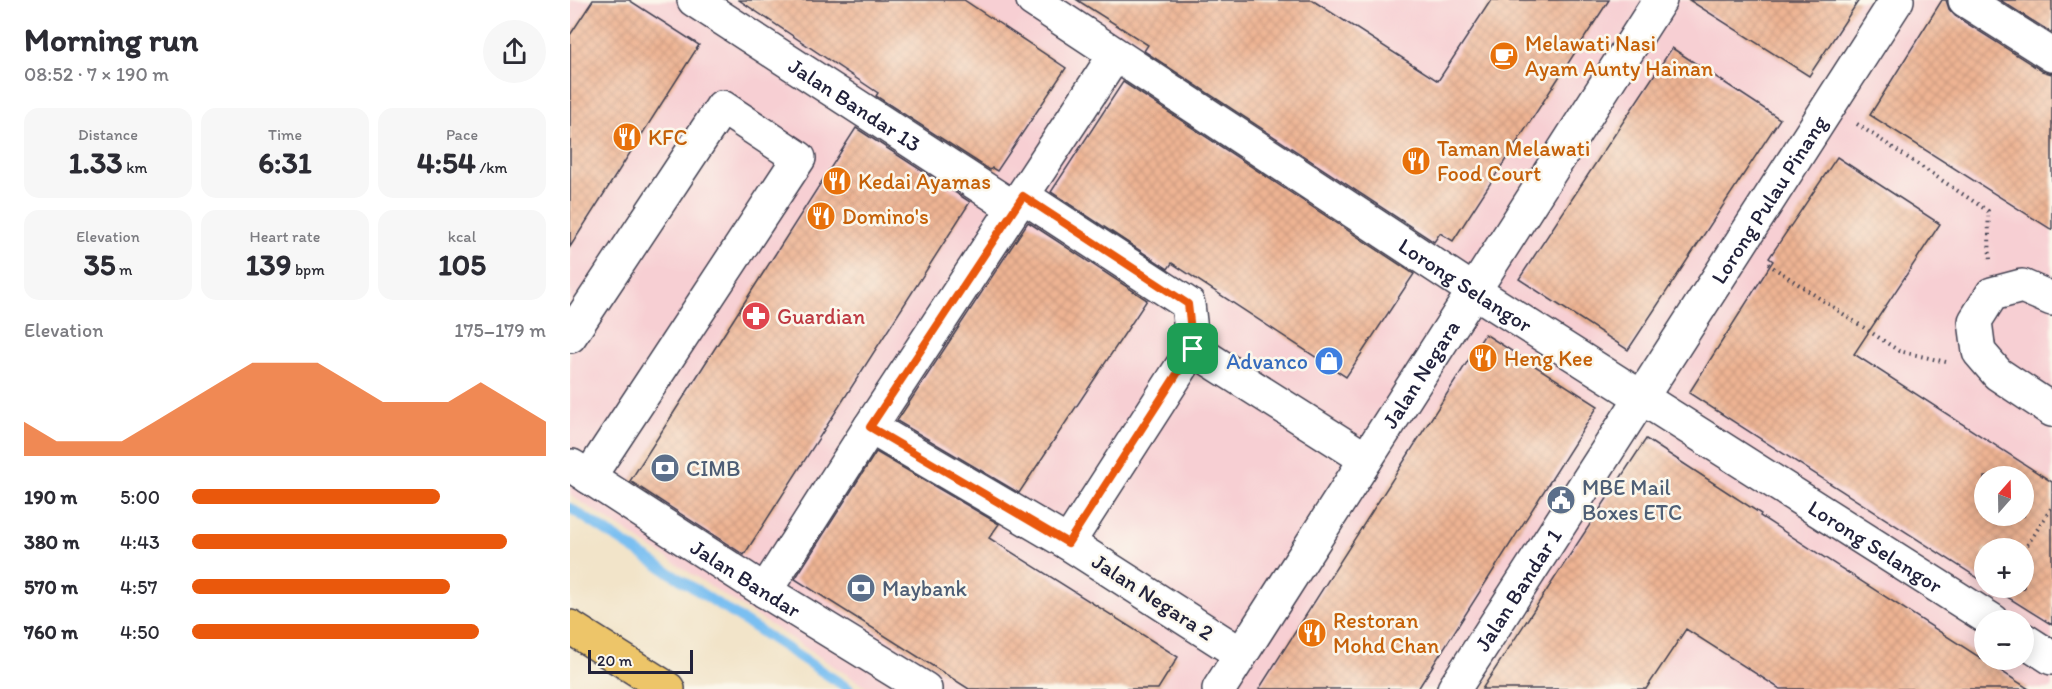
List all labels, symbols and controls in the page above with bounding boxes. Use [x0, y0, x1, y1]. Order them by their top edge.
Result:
text: Morning run [24, 20, 199, 59]
button: share [483, 20, 546, 83]
place label: Melawati Nasi Ayam Aunty Hainan [1525, 30, 1714, 82]
cafe icon: Melawati Nasi Ayam Aunty Hainan [1488, 40, 1520, 72]
street label: Jalan Bandar 13 [784, 52, 926, 157]
text: 08:52 · 7 × 190 m [24, 62, 169, 86]
street label: Lorong Pulau Pinang [1705, 110, 1833, 289]
restaurant icon: KFC [611, 121, 643, 153]
place label: KFC [648, 124, 688, 151]
text: Distance [78, 125, 138, 144]
text: Time [268, 125, 302, 144]
text: Pace [446, 125, 478, 144]
place label: Taman Melawati Food Court [1437, 135, 1590, 187]
text: 1.33 [69, 144, 123, 181]
text: 6:31 [258, 144, 312, 181]
text: 4:54 [417, 144, 476, 181]
restaurant icon: Taman Melawati Food Court [1400, 145, 1432, 177]
text: km [123, 158, 147, 177]
text: /km [476, 158, 507, 177]
restaurant icon: Kedai Ayamas [821, 165, 853, 197]
place label: Kedai Ayamas [858, 168, 991, 195]
restaurant icon: Domino's [805, 200, 837, 232]
place label: Domino's [842, 203, 929, 230]
text: Elevation [76, 227, 140, 246]
text: Heart rate [250, 227, 320, 246]
text: kcal [448, 227, 476, 246]
street label: Lorong Selangor [1394, 232, 1538, 338]
text: 35 [83, 246, 116, 283]
text: 139 [245, 246, 291, 283]
text: 105 [438, 246, 486, 283]
text: m [116, 260, 133, 279]
text: bpm [291, 260, 325, 279]
pharmacy icon: Guardian [740, 300, 772, 332]
place label: Guardian [777, 303, 866, 330]
street label: Jalan Negara [1376, 315, 1465, 433]
text: Elevation [24, 318, 103, 342]
text: 175–179 m [454, 318, 546, 342]
pin [1167, 323, 1218, 374]
icon: arrive [1176, 332, 1209, 365]
restaurant icon: Heng Kee [1467, 342, 1499, 374]
shop icon: Advanco [1313, 345, 1345, 377]
place label: Heng Kee [1504, 345, 1593, 372]
place label: Advanco [1226, 348, 1308, 375]
bank icon: CIMB [649, 452, 681, 484]
place label: CIMB [686, 455, 741, 482]
north arrow [1974, 466, 2034, 526]
map controls [1974, 466, 2034, 670]
place label: MBE Mail Boxes ETC [1582, 474, 1682, 526]
public building icon: MBE Mail Boxes ETC [1545, 484, 1577, 516]
text: 190 m [24, 485, 77, 509]
text: 5:00 [120, 485, 160, 509]
street label: Lorong Selangor [1803, 494, 1948, 599]
street label: Jalan Bandar 1 [1468, 523, 1567, 656]
text: 380 m [24, 530, 80, 554]
text: 4:43 [120, 530, 160, 554]
street label: Jalan Bandar [686, 533, 806, 624]
button: + [1974, 538, 2034, 598]
street label: Jalan Negara 2 [1087, 548, 1219, 647]
bank icon: Maybank [845, 572, 877, 604]
text: 570 m [24, 575, 78, 599]
text: 4:57 [120, 575, 157, 599]
place label: Maybank [882, 575, 968, 602]
place label: Restoran Mohd Chan [1333, 607, 1440, 659]
button: − [1974, 610, 2034, 670]
restaurant icon: Restoran Mohd Chan [1296, 617, 1328, 649]
text: 760 m [24, 620, 78, 644]
text: 4:50 [120, 620, 160, 644]
scale bar [588, 647, 693, 674]
text: 20 m [597, 651, 632, 670]

